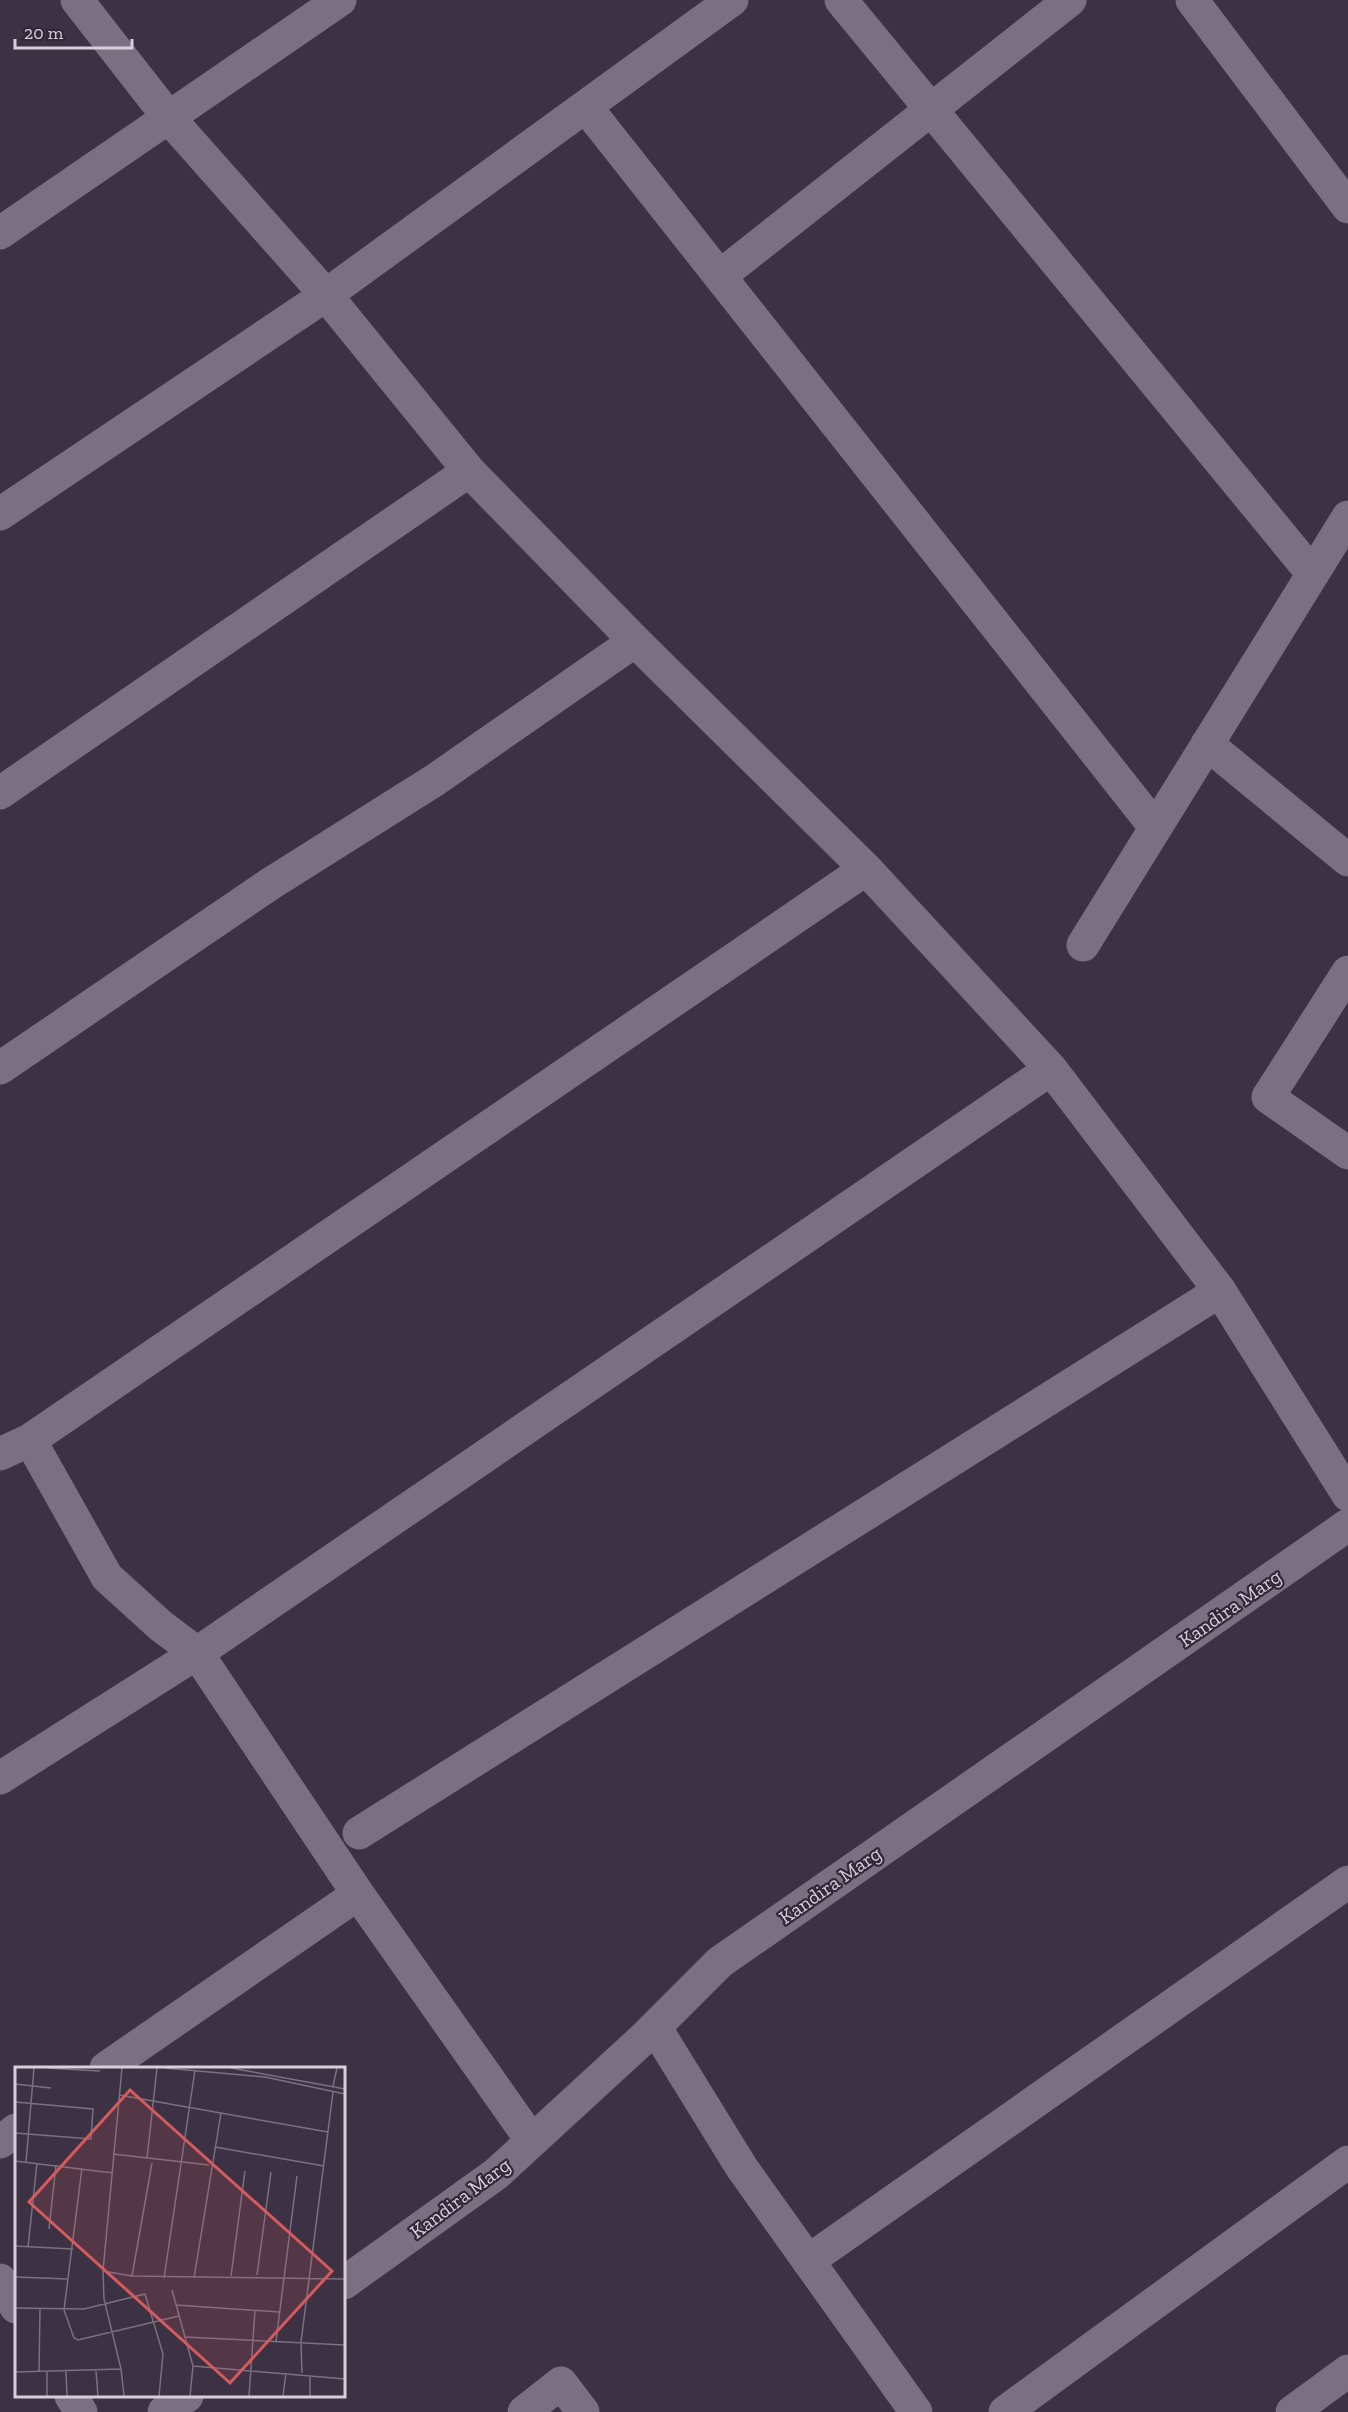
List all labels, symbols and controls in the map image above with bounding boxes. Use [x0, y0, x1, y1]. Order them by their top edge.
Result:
scale bar [15, 12, 132, 50]
text: 20 m [24, 22, 64, 44]
street label: Kandira Marg [1174, 1564, 1286, 1652]
street label: Kandira Marg [774, 1841, 886, 1929]
inset map [15, 2067, 345, 2397]
street label: Kandira Marg [405, 2152, 515, 2244]

